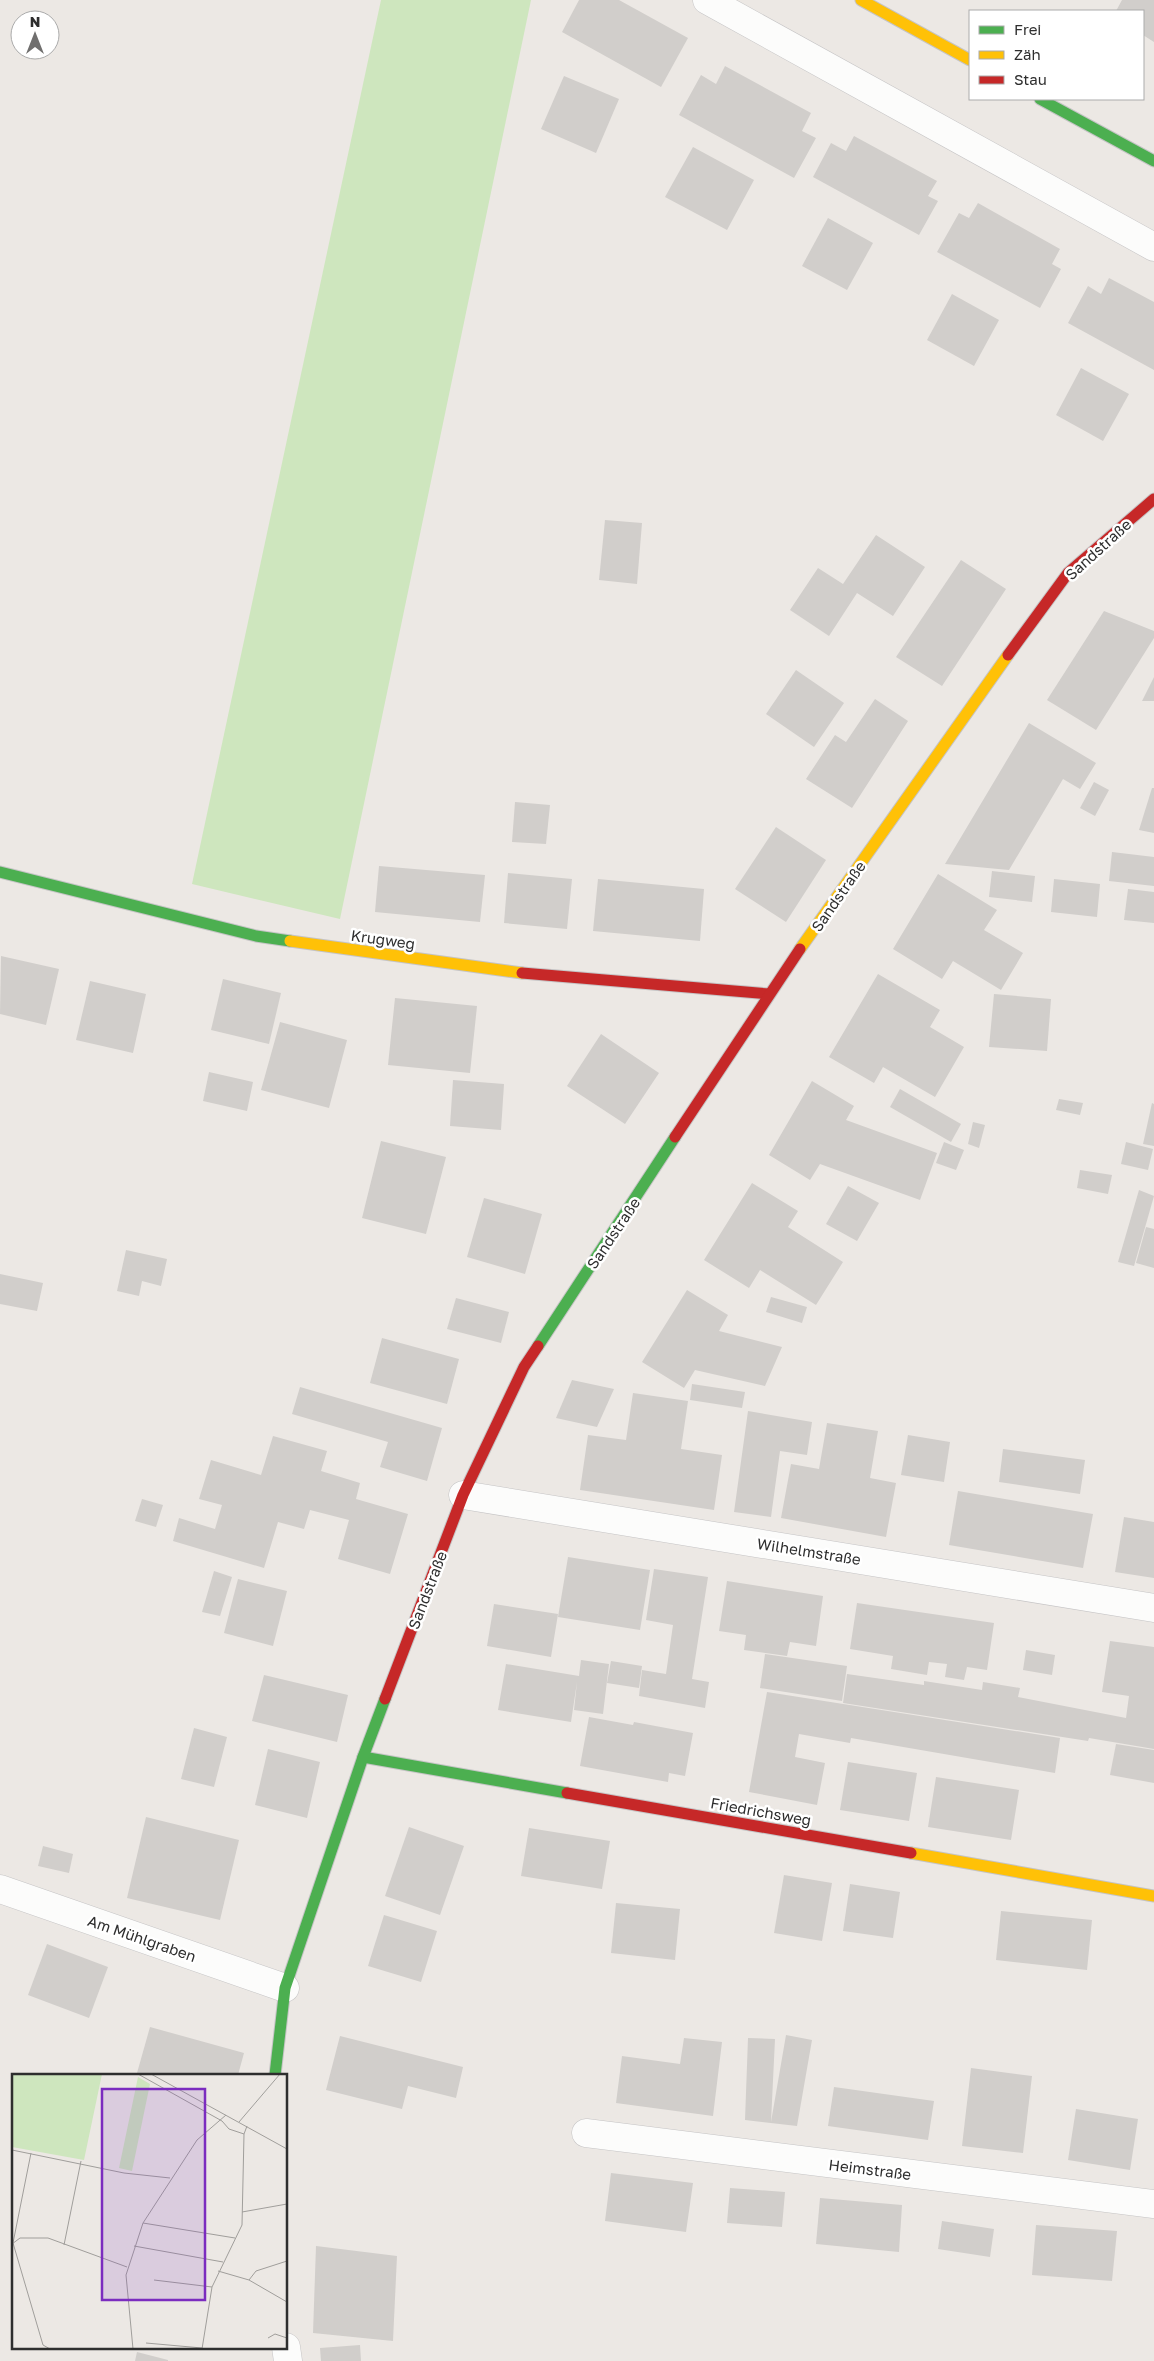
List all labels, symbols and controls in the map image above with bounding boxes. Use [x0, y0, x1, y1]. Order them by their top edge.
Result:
north arrow [10, 10, 60, 60]
legend [969, 10, 1144, 100]
text: N [30, 13, 40, 30]
text: Frei [1014, 20, 1041, 38]
text: Zäh [1014, 45, 1041, 63]
text: Stau [1014, 70, 1047, 88]
street label: Sandstraße [1061, 515, 1135, 583]
street label: Sandstraße [807, 857, 869, 935]
street label: Krugweg [350, 926, 416, 952]
street label: Sandstraße [583, 1194, 644, 1272]
street label: Wilhelmstraße [756, 1534, 862, 1568]
street label: Sandstraße [404, 1548, 450, 1632]
street label: Friedrichsweg [709, 1793, 813, 1829]
street label: Am Mühlgraben [85, 1911, 199, 1965]
inset map [12, 2074, 288, 2348]
street label: Heimstraße [828, 2155, 913, 2183]

